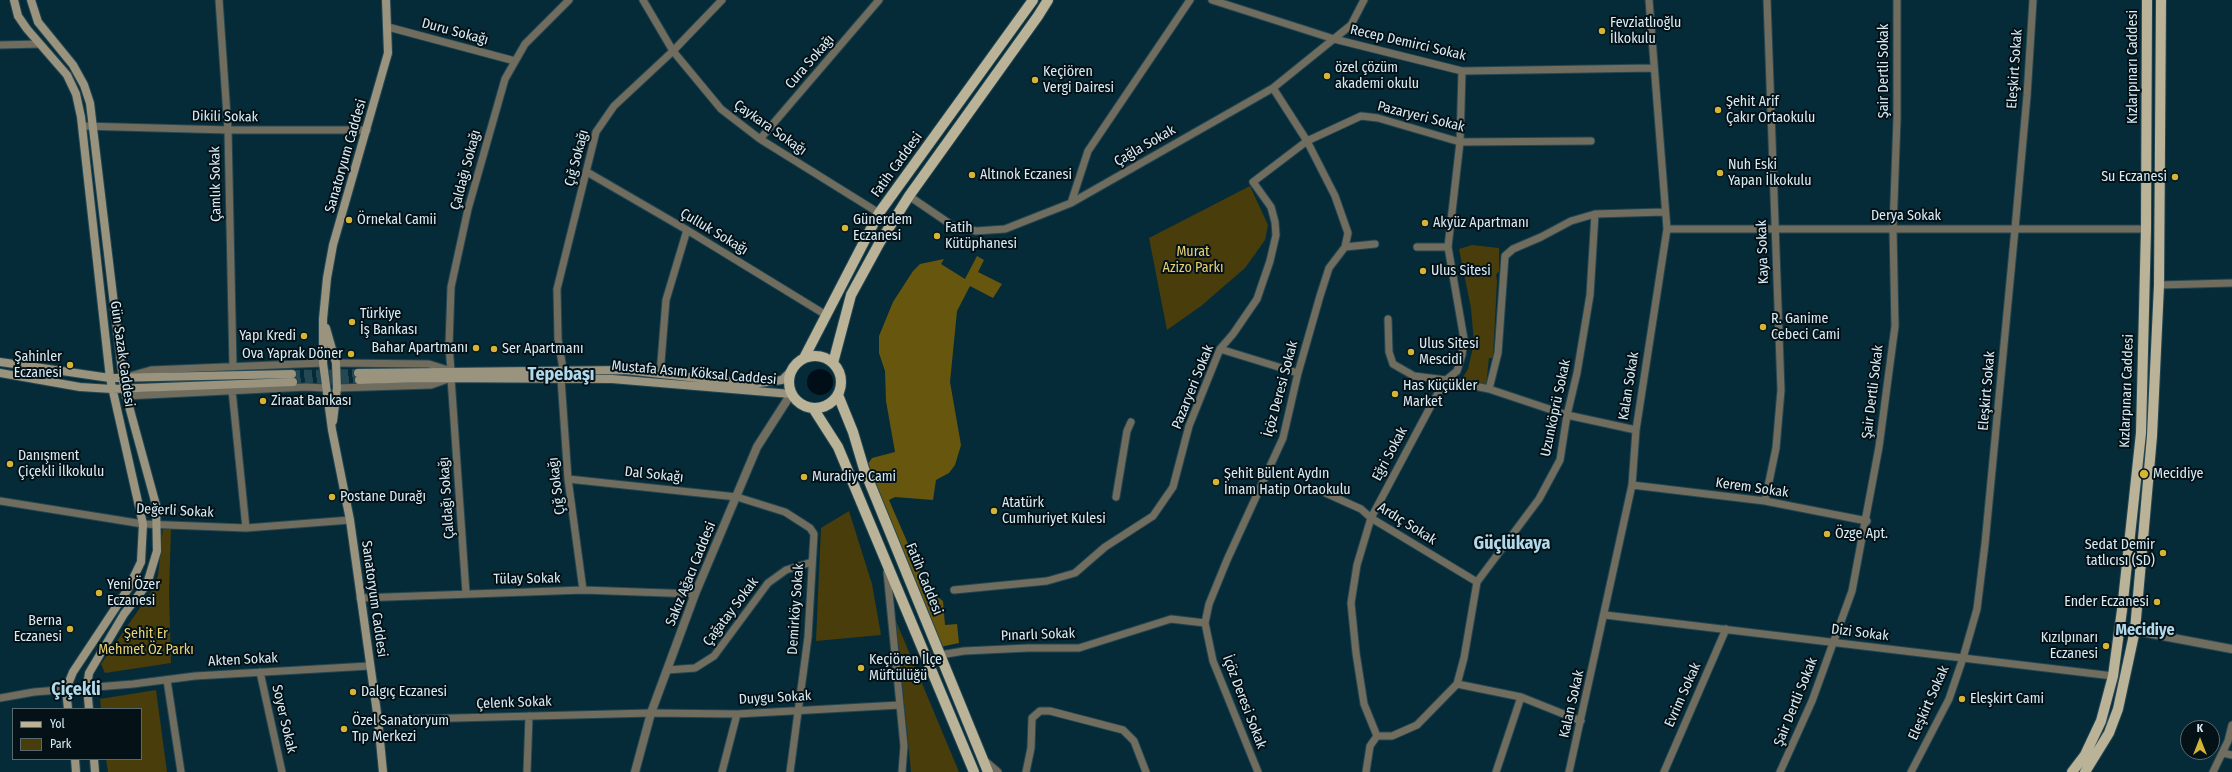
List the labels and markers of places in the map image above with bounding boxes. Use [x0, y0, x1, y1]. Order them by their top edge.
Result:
place label: Fevziatlıoğlu İlkokulu [1610, 15, 1681, 48]
marker: Fevziatlıoğlu İlkokulu [1597, 26, 1607, 36]
place label: özel çözüm akademi okulu [1335, 60, 1419, 92]
place label: Keçiören Vergi Dairesi [1043, 64, 1114, 96]
marker: özel çözüm akademi okulu [1322, 71, 1332, 81]
marker: Keçiören Vergi Dairesi [1030, 75, 1040, 85]
place label: Şehit Arif Çakır Ortaokulu [1726, 94, 1815, 126]
marker: Şehit Arif Çakır Ortaokulu [1713, 105, 1723, 115]
place label: Nuh Eski Yapan İlkokulu [1728, 157, 1811, 190]
place label: Altınok Eczanesi [980, 167, 1072, 183]
marker: Nuh Eski Yapan İlkokulu [1715, 168, 1725, 178]
place label: Su Eczanesi [2101, 169, 2167, 185]
marker: Altınok Eczanesi [967, 170, 977, 180]
marker: Su Eczanesi [2170, 172, 2180, 182]
place label: Örnekal Camii [357, 212, 437, 228]
place label: Günerdem Eczanesi [853, 212, 912, 244]
marker: Örnekal Camii [344, 215, 354, 225]
place label: Akyüz Apartmanı [1433, 215, 1529, 231]
marker: Akyüz Apartmanı [1420, 218, 1430, 228]
place label: Fatih Kütüphanesi [945, 220, 1017, 252]
marker: Günerdem Eczanesi [840, 223, 850, 233]
marker: Fatih Kütüphanesi [932, 231, 942, 241]
place label: Ulus Sitesi [1431, 263, 1491, 279]
marker: Ulus Sitesi [1418, 266, 1428, 276]
place label: Türkiye İş Bankası [360, 306, 417, 338]
place label: R. Ganime Cebeci Cami [1771, 311, 1840, 344]
marker: Türkiye İş Bankası [347, 317, 357, 327]
marker: R. Ganime Cebeci Cami [1758, 322, 1768, 332]
place label: Yapı Kredi [239, 328, 296, 344]
marker: Yapı Kredi [299, 331, 309, 341]
place label: Ulus Sitesi Mescidi [1419, 336, 1479, 368]
place label: Bahar Apartmanı [372, 340, 468, 356]
place label: Ser Apartmanı [502, 341, 584, 357]
marker: Bahar Apartmanı [471, 343, 481, 353]
marker: Ser Apartmanı [489, 344, 499, 354]
place label: Ova Yaprak Döner [242, 346, 343, 362]
marker: Ulus Sitesi Mescidi [1406, 347, 1416, 357]
place label: Şahinler Eczanesi [14, 349, 62, 382]
marker: Ova Yaprak Döner [346, 349, 356, 359]
marker: Şahinler Eczanesi [65, 360, 75, 370]
place label: Has Küçükler Market [1403, 378, 1477, 410]
marker: Has Küçükler Market [1390, 389, 1400, 399]
place label: Ziraat Bankası [271, 393, 352, 409]
marker: Ziraat Bankası [258, 396, 268, 406]
place label: Danışment Çiçekli İlkokulu [18, 448, 104, 480]
marker: Danışment Çiçekli İlkokulu [5, 459, 15, 469]
place label: Şehit Bülent Aydın İmam Hatip Ortaokulu [1224, 466, 1351, 498]
place label: Mecidiye [2153, 466, 2204, 482]
marker: Mecidiye [2138, 468, 2150, 480]
place label: Muradiye Cami [812, 469, 896, 485]
marker: Muradiye Cami [799, 472, 809, 482]
marker: Şehit Bülent Aydın İmam Hatip Ortaokulu [1211, 477, 1221, 487]
place label: Postane Durağı [340, 489, 426, 505]
marker: Postane Durağı [327, 492, 337, 502]
place label: Atatürk Cumhuriyet Kulesi [1002, 495, 1106, 528]
marker: Atatürk Cumhuriyet Kulesi [989, 506, 999, 516]
place label: Özge Apt. [1835, 526, 1888, 542]
marker: Özge Apt. [1822, 529, 1832, 539]
place label: Sedat Demir tatlıcısı (SD) [2085, 537, 2155, 570]
marker: Sedat Demir tatlıcısı (SD) [2158, 548, 2168, 558]
place label: Yeni Özer Eczanesi [107, 577, 160, 610]
marker: Yeni Özer Eczanesi [94, 588, 104, 598]
place label: Ender Eczanesi [2064, 594, 2149, 610]
marker: Ender Eczanesi [2152, 597, 2162, 607]
place label: Berna Eczanesi [14, 613, 62, 646]
marker: Berna Eczanesi [65, 624, 75, 634]
place label: Kızılpınarı Eczanesi [2041, 630, 2098, 662]
marker: Kızılpınarı Eczanesi [2101, 641, 2111, 651]
place label: Keçiören İlçe Müftülüğü [869, 652, 942, 684]
marker: Keçiören İlçe Müftülüğü [856, 663, 866, 673]
place label: Dalgıç Eczanesi [361, 684, 447, 700]
marker: Dalgıç Eczanesi [348, 687, 358, 697]
place label: Eleşkirt Cami [1970, 691, 2044, 707]
marker: Eleşkirt Cami [1957, 694, 1967, 704]
place label: Özel Sanatoryum Tıp Merkezi [352, 713, 449, 746]
marker: Özel Sanatoryum Tıp Merkezi [339, 724, 349, 734]

